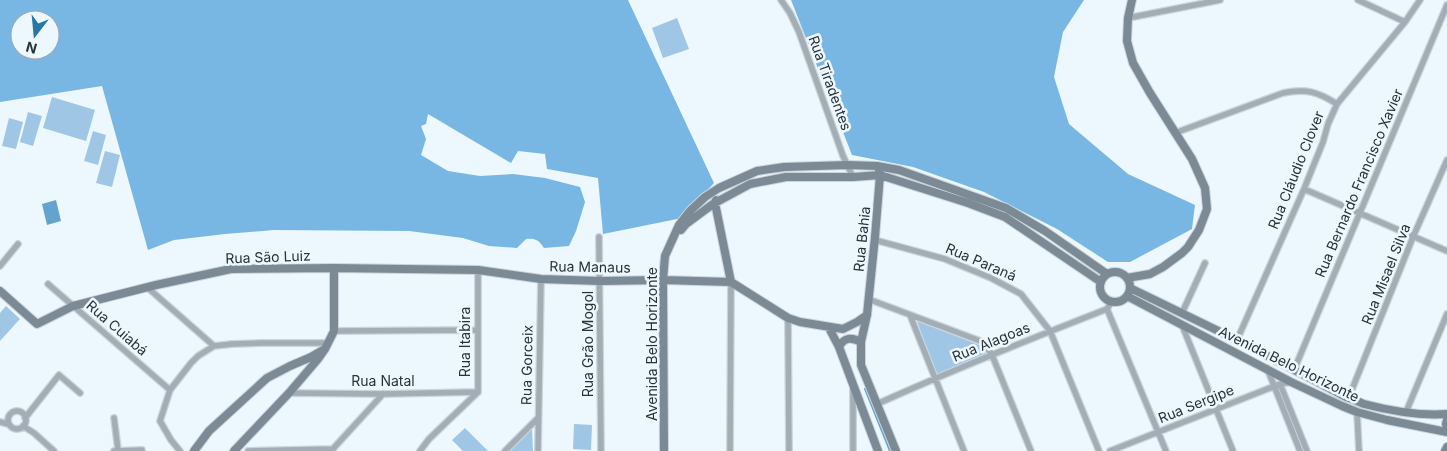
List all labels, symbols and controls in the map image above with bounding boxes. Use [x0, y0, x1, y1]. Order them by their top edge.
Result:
north arrow [10, 10, 60, 60]
street label: Rua Tiradentes [805, 33, 855, 133]
text: N [24, 38, 39, 58]
street label: Rua Bernardo Francisco Xavier [1311, 86, 1406, 280]
street label: Rua Cláudio Clover [1264, 108, 1327, 231]
street label: Rua Bahia [850, 205, 873, 272]
street label: Rua Misael Silva [1358, 221, 1414, 327]
street label: Rua Paraná [943, 239, 1019, 284]
street label: Rua São Luiz [225, 247, 311, 266]
street label: Rua Manaus [549, 257, 631, 276]
street label: Avenida Belo Horizonte [643, 267, 660, 421]
street label: Rua Grão Mogol [579, 291, 596, 397]
street label: Rua Cuiabá [83, 296, 151, 359]
street label: Rua Itabira [456, 307, 473, 377]
street label: Rua Alagoas [949, 318, 1032, 365]
street label: Avenida Belo Horizonte [1216, 322, 1362, 405]
street label: Rua Gorceix [517, 324, 536, 405]
street label: Rua Natal [351, 372, 415, 389]
street label: Rua Sergipe [1156, 381, 1236, 426]

